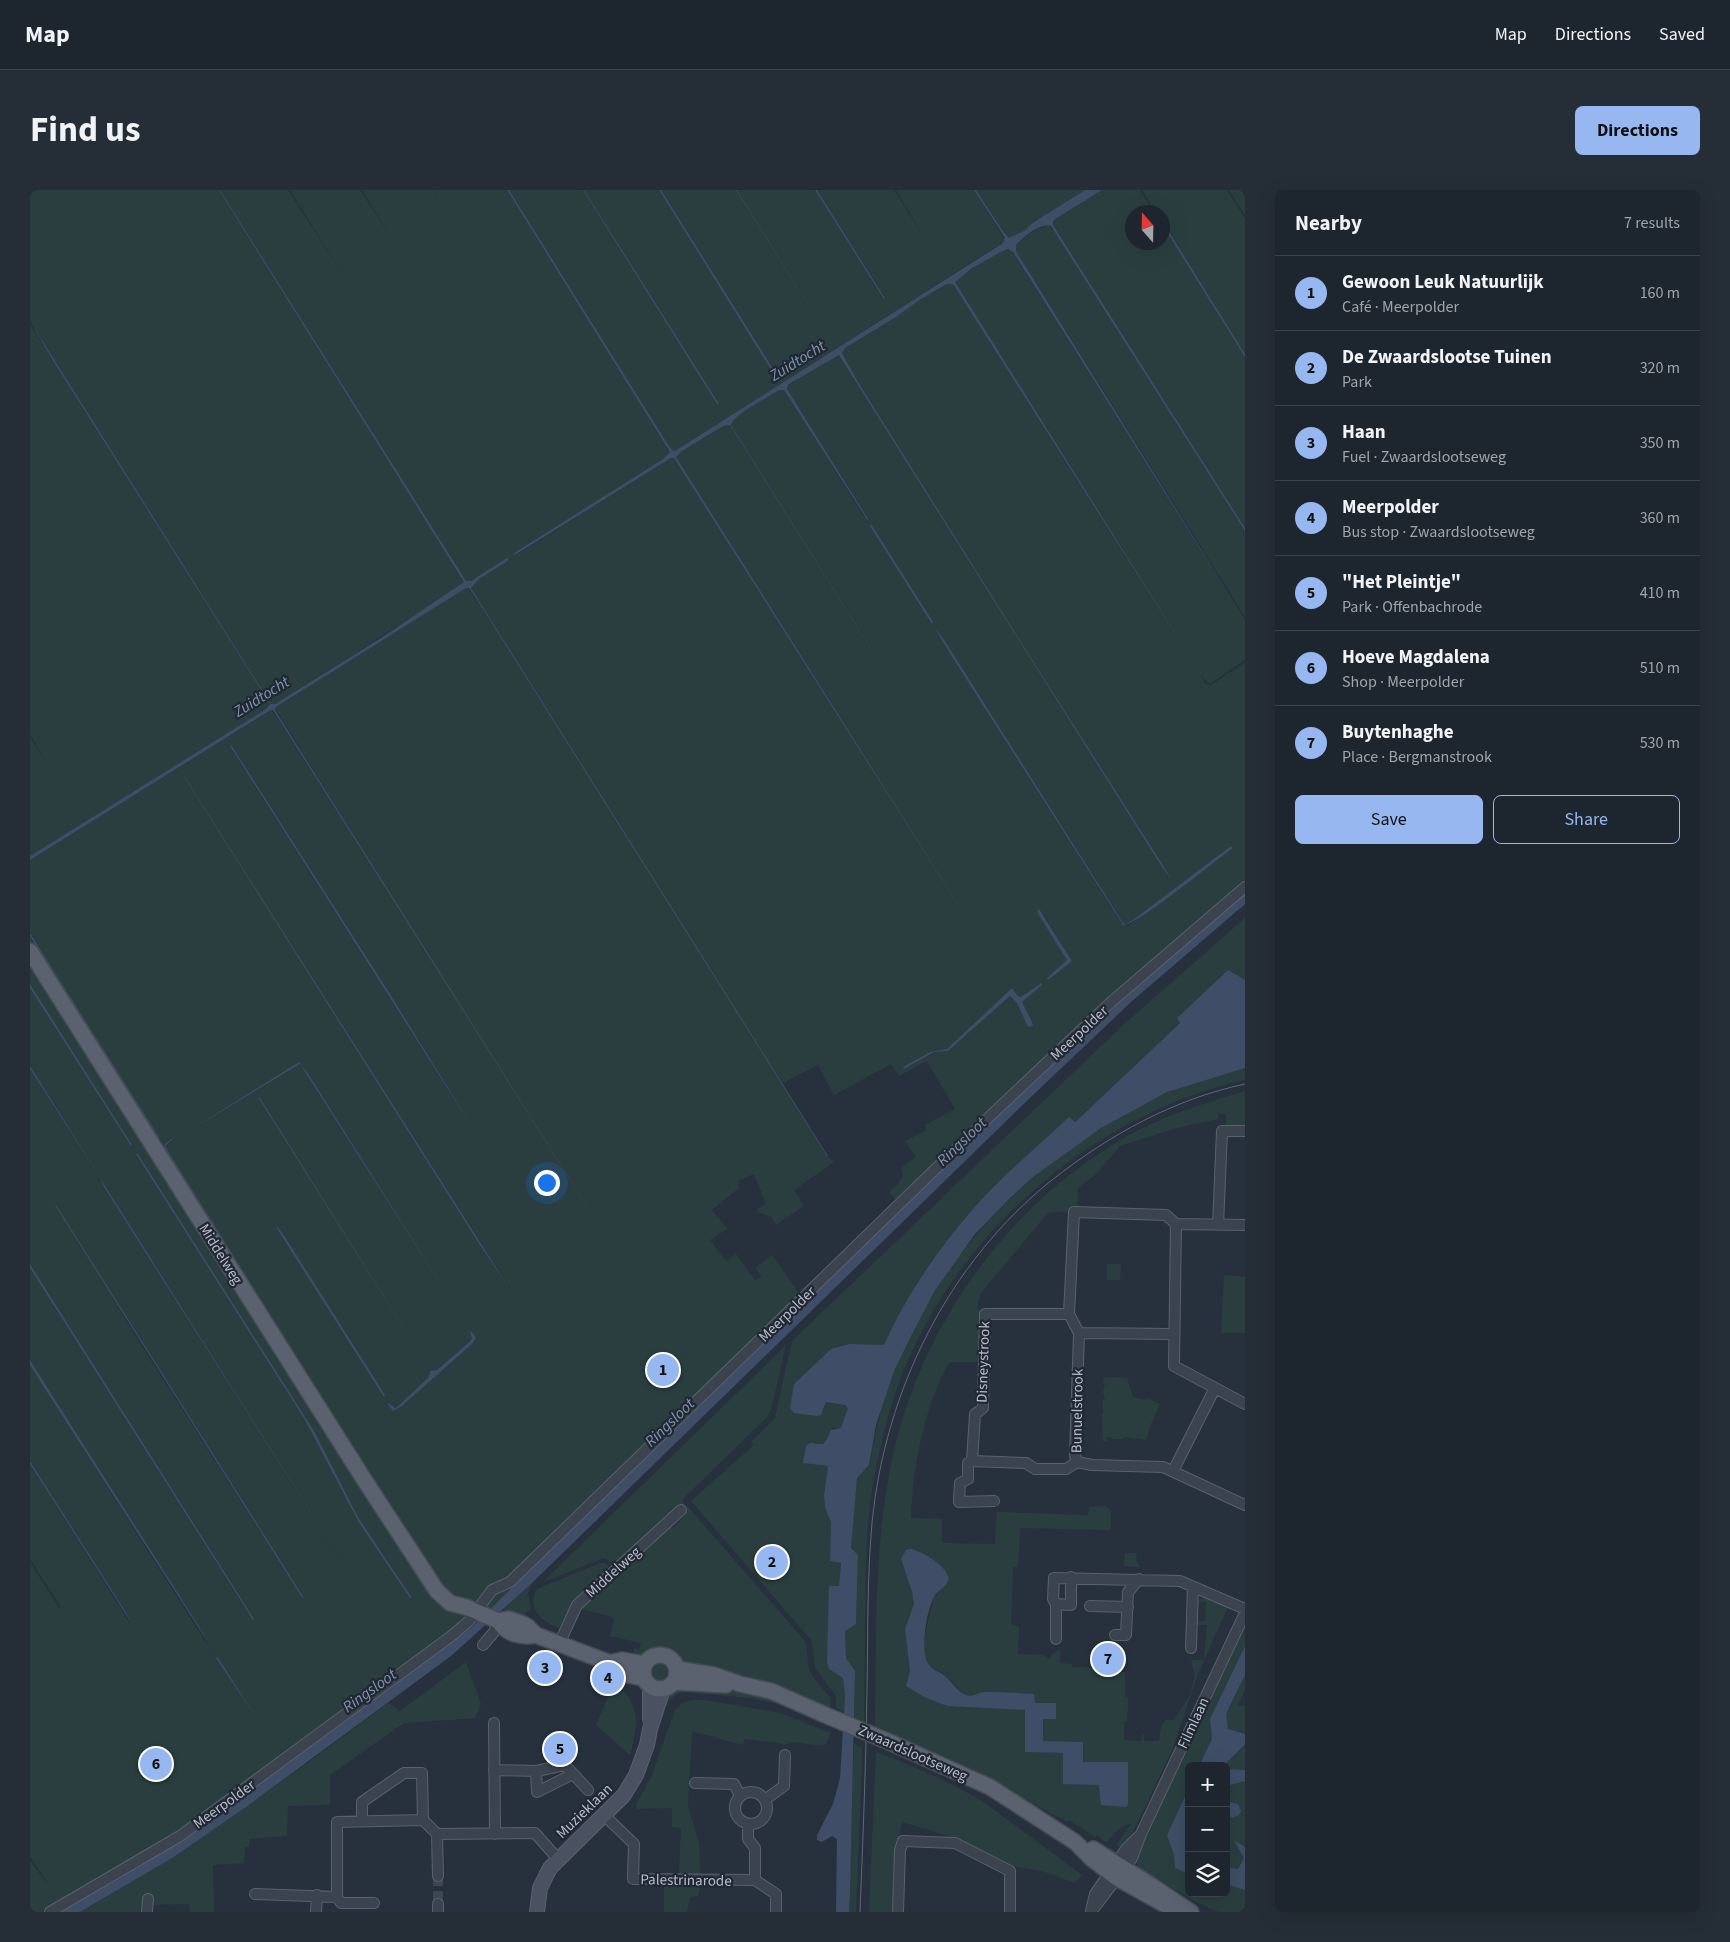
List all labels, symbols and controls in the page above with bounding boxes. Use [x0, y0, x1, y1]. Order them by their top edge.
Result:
text: Map [25, 17, 70, 52]
text: Map [1495, 22, 1527, 47]
text: Directions [1555, 22, 1631, 47]
text: Saved [1659, 22, 1705, 47]
text: Find us [30, 105, 140, 155]
button: Directions [1575, 106, 1700, 155]
north arrow [1125, 205, 1170, 250]
text: Nearby [1295, 208, 1362, 238]
text: 7 results [1624, 212, 1680, 234]
text: Gewoon Leuk Natuurlijk [1342, 269, 1544, 296]
text: 1 [1307, 282, 1315, 304]
text: 160 m [1640, 282, 1680, 304]
text: Café · Meerpolder [1342, 296, 1459, 318]
water label: Zuidtocht [765, 335, 830, 387]
text: De Zwaardslootse Tuinen [1342, 344, 1552, 371]
text: 2 [1307, 357, 1315, 379]
text: 320 m [1640, 357, 1680, 379]
text: Park [1342, 371, 1372, 393]
text: Haan [1342, 419, 1386, 446]
text: 3 [1307, 432, 1315, 454]
text: 350 m [1640, 432, 1680, 454]
text: Fuel · Zwaardslootseweg [1342, 446, 1506, 468]
text: Meerpolder [1342, 494, 1439, 521]
text: 4 [1307, 507, 1315, 529]
text: 360 m [1640, 507, 1680, 529]
text: Bus stop · Zwaardslootseweg [1342, 521, 1535, 543]
text: "Het Pleintje" [1342, 569, 1461, 596]
text: 5 [1307, 582, 1315, 604]
text: 410 m [1640, 582, 1680, 604]
text: Park · Offenbachrode [1342, 596, 1482, 618]
text: Hoeve Magdalena [1342, 644, 1490, 671]
text: 6 [1307, 657, 1315, 679]
text: 510 m [1640, 657, 1680, 679]
water label: Zuidtocht [229, 671, 294, 723]
text: Shop · Meerpolder [1342, 671, 1464, 693]
text: Buytenhaghe [1342, 719, 1454, 746]
text: 7 [1307, 732, 1315, 754]
text: 530 m [1640, 732, 1680, 754]
text: Place · Bergmanstrook [1342, 746, 1492, 768]
button: Save [1295, 795, 1483, 844]
button: Share [1493, 795, 1680, 844]
street label: Meerpolder [1046, 1001, 1113, 1066]
water label: Ringsloot [932, 1112, 992, 1171]
your location [534, 1170, 560, 1196]
street label: Middelweg [194, 1220, 248, 1289]
street label: Meerpolder [754, 1281, 821, 1347]
street label: Disneystrook [972, 1320, 995, 1403]
pin: 1 [647, 1351, 679, 1389]
street label: Bunuelstrook [1066, 1368, 1089, 1453]
water label: Ringsloot [640, 1393, 700, 1452]
street label: Middelweg [581, 1541, 646, 1603]
pin: 2 [756, 1543, 788, 1581]
pin: 7 [1092, 1640, 1124, 1678]
pin: 3 [529, 1649, 561, 1687]
pin: 4 [592, 1659, 624, 1697]
water label: Ringsloot [338, 1663, 402, 1718]
street label: Filmlaan [1172, 1694, 1214, 1752]
street label: Zwaardslootseweg [855, 1720, 971, 1787]
pin: 5 [544, 1730, 576, 1768]
pin: 6 [140, 1745, 172, 1783]
map controls [1185, 1762, 1230, 1897]
button: + [1185, 1762, 1230, 1807]
street label: Meerpolder [189, 1774, 260, 1834]
street label: Muzieklaan [551, 1779, 617, 1844]
button: − [1185, 1807, 1230, 1852]
button: layers [1185, 1852, 1230, 1897]
street label: Palestrinarode [640, 1869, 732, 1892]

